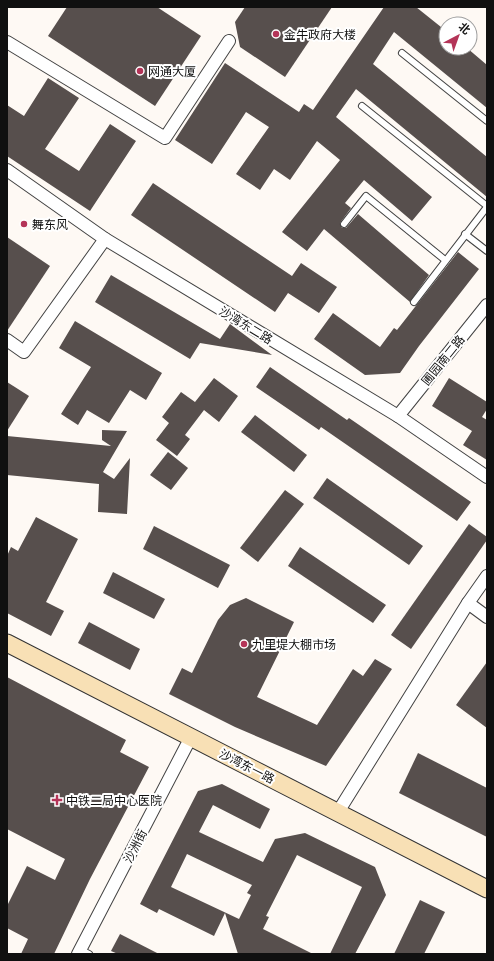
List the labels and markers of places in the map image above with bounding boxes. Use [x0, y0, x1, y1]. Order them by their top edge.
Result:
place label: 金牛政府大楼 [284, 27, 356, 42]
marker: 金牛政府大楼 [271, 29, 281, 39]
place label: 网通大厦 [148, 64, 196, 79]
marker: 网通大厦 [135, 66, 145, 76]
place label: 舞东风 [32, 217, 68, 232]
marker: 舞东风 [19, 219, 29, 229]
place label: 九里堤大棚市场 [252, 637, 336, 652]
marker: 九里堤大棚市场 [239, 639, 249, 649]
place label: 中铁二局中心医院 [66, 793, 162, 808]
marker: 中铁二局中心医院 [51, 794, 63, 806]

